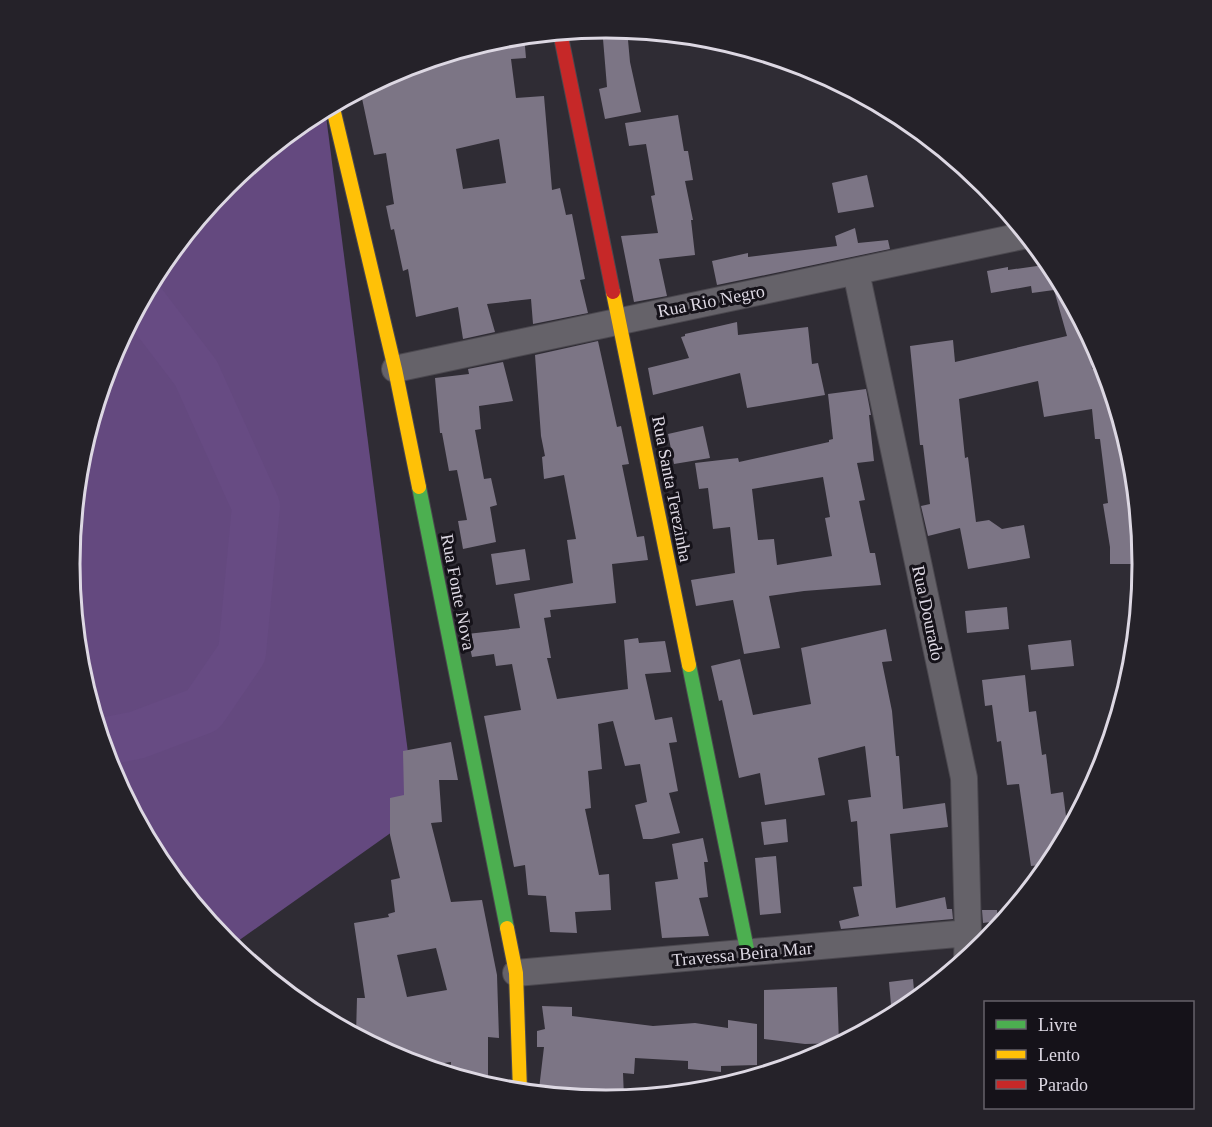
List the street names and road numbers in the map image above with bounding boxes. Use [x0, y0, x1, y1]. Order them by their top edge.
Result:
street label: Rua Rio Negro [656, 281, 766, 321]
street label: Rua Santa Terezinha [648, 414, 696, 564]
street label: Rua Fonte Nova [437, 532, 479, 652]
street label: Rua Dourado [908, 564, 948, 662]
street label: Travessa Beira Mar [671, 938, 813, 970]

